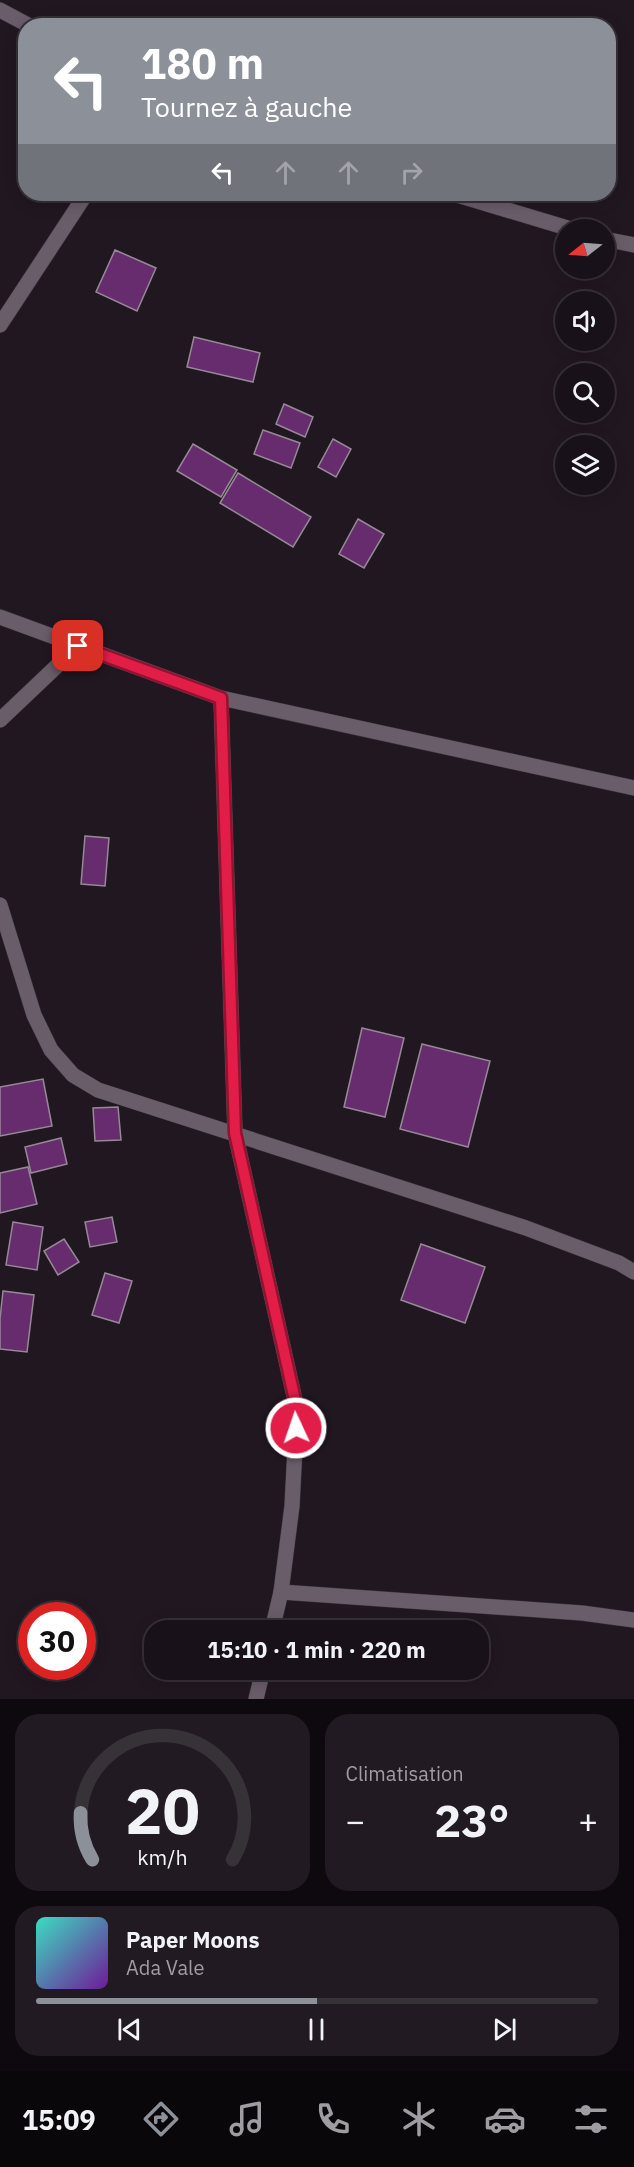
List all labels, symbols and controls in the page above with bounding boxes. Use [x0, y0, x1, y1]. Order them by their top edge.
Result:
text: 180 m [141, 36, 264, 91]
icon: left [42, 42, 120, 120]
text: Tournez à gauche [141, 89, 352, 124]
icon: left [206, 156, 239, 189]
icon: ahead [269, 156, 302, 189]
icon: ahead [332, 156, 365, 189]
icon: right [395, 156, 428, 189]
north arrow [555, 219, 615, 279]
map controls [555, 219, 615, 495]
button: sound [555, 291, 615, 351]
button: search [555, 363, 615, 423]
button: layers [555, 435, 615, 495]
pin [52, 620, 103, 671]
icon: arrive [61, 629, 94, 662]
position arrow [264, 1396, 328, 1460]
speed limit sign: 30 [18, 1602, 96, 1680]
text: 15:10 · 1 min · 220 m [207, 1635, 426, 1664]
text: Climatisation [346, 1760, 464, 1787]
text: 20 [125, 1770, 200, 1851]
text: 23° [434, 1791, 509, 1849]
text: − [346, 1799, 365, 1842]
text: + [578, 1799, 598, 1842]
text: km/h [137, 1843, 187, 1871]
text: Paper Moons [126, 1925, 259, 1954]
text: Ada Vale [126, 1954, 205, 1981]
icon: previous [113, 2013, 146, 2046]
icon: pause [300, 2013, 333, 2046]
icon: next [488, 2013, 521, 2046]
icon: directions [140, 2098, 182, 2140]
icon: music [226, 2098, 268, 2140]
icon: phone [312, 2098, 354, 2140]
icon: climate [398, 2098, 440, 2140]
icon: car [484, 2098, 526, 2140]
icon: filters [570, 2098, 612, 2140]
text: 15:09 [22, 2102, 96, 2137]

